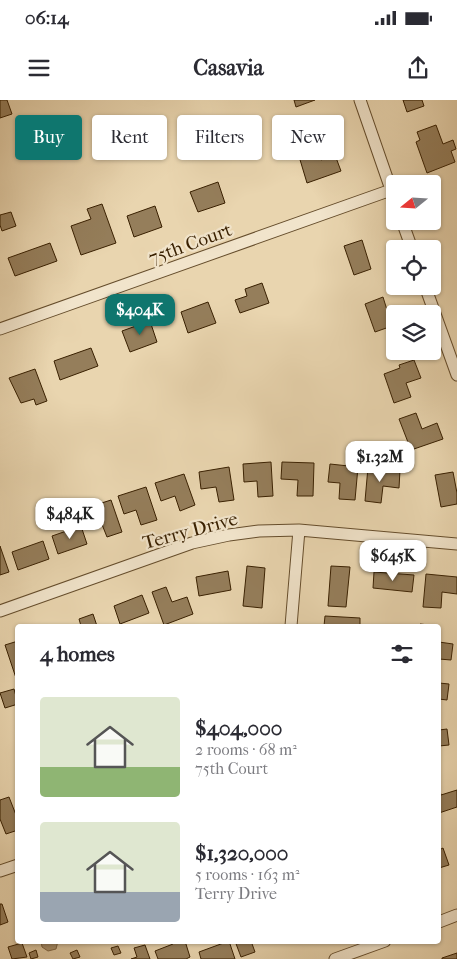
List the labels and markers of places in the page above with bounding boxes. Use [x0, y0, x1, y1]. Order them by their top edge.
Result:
pin: $404K [105, 294, 175, 336]
pin: $1.32M [339, 440, 421, 483]
pin: $484K [35, 498, 105, 540]
pin: $645K [358, 540, 428, 582]

